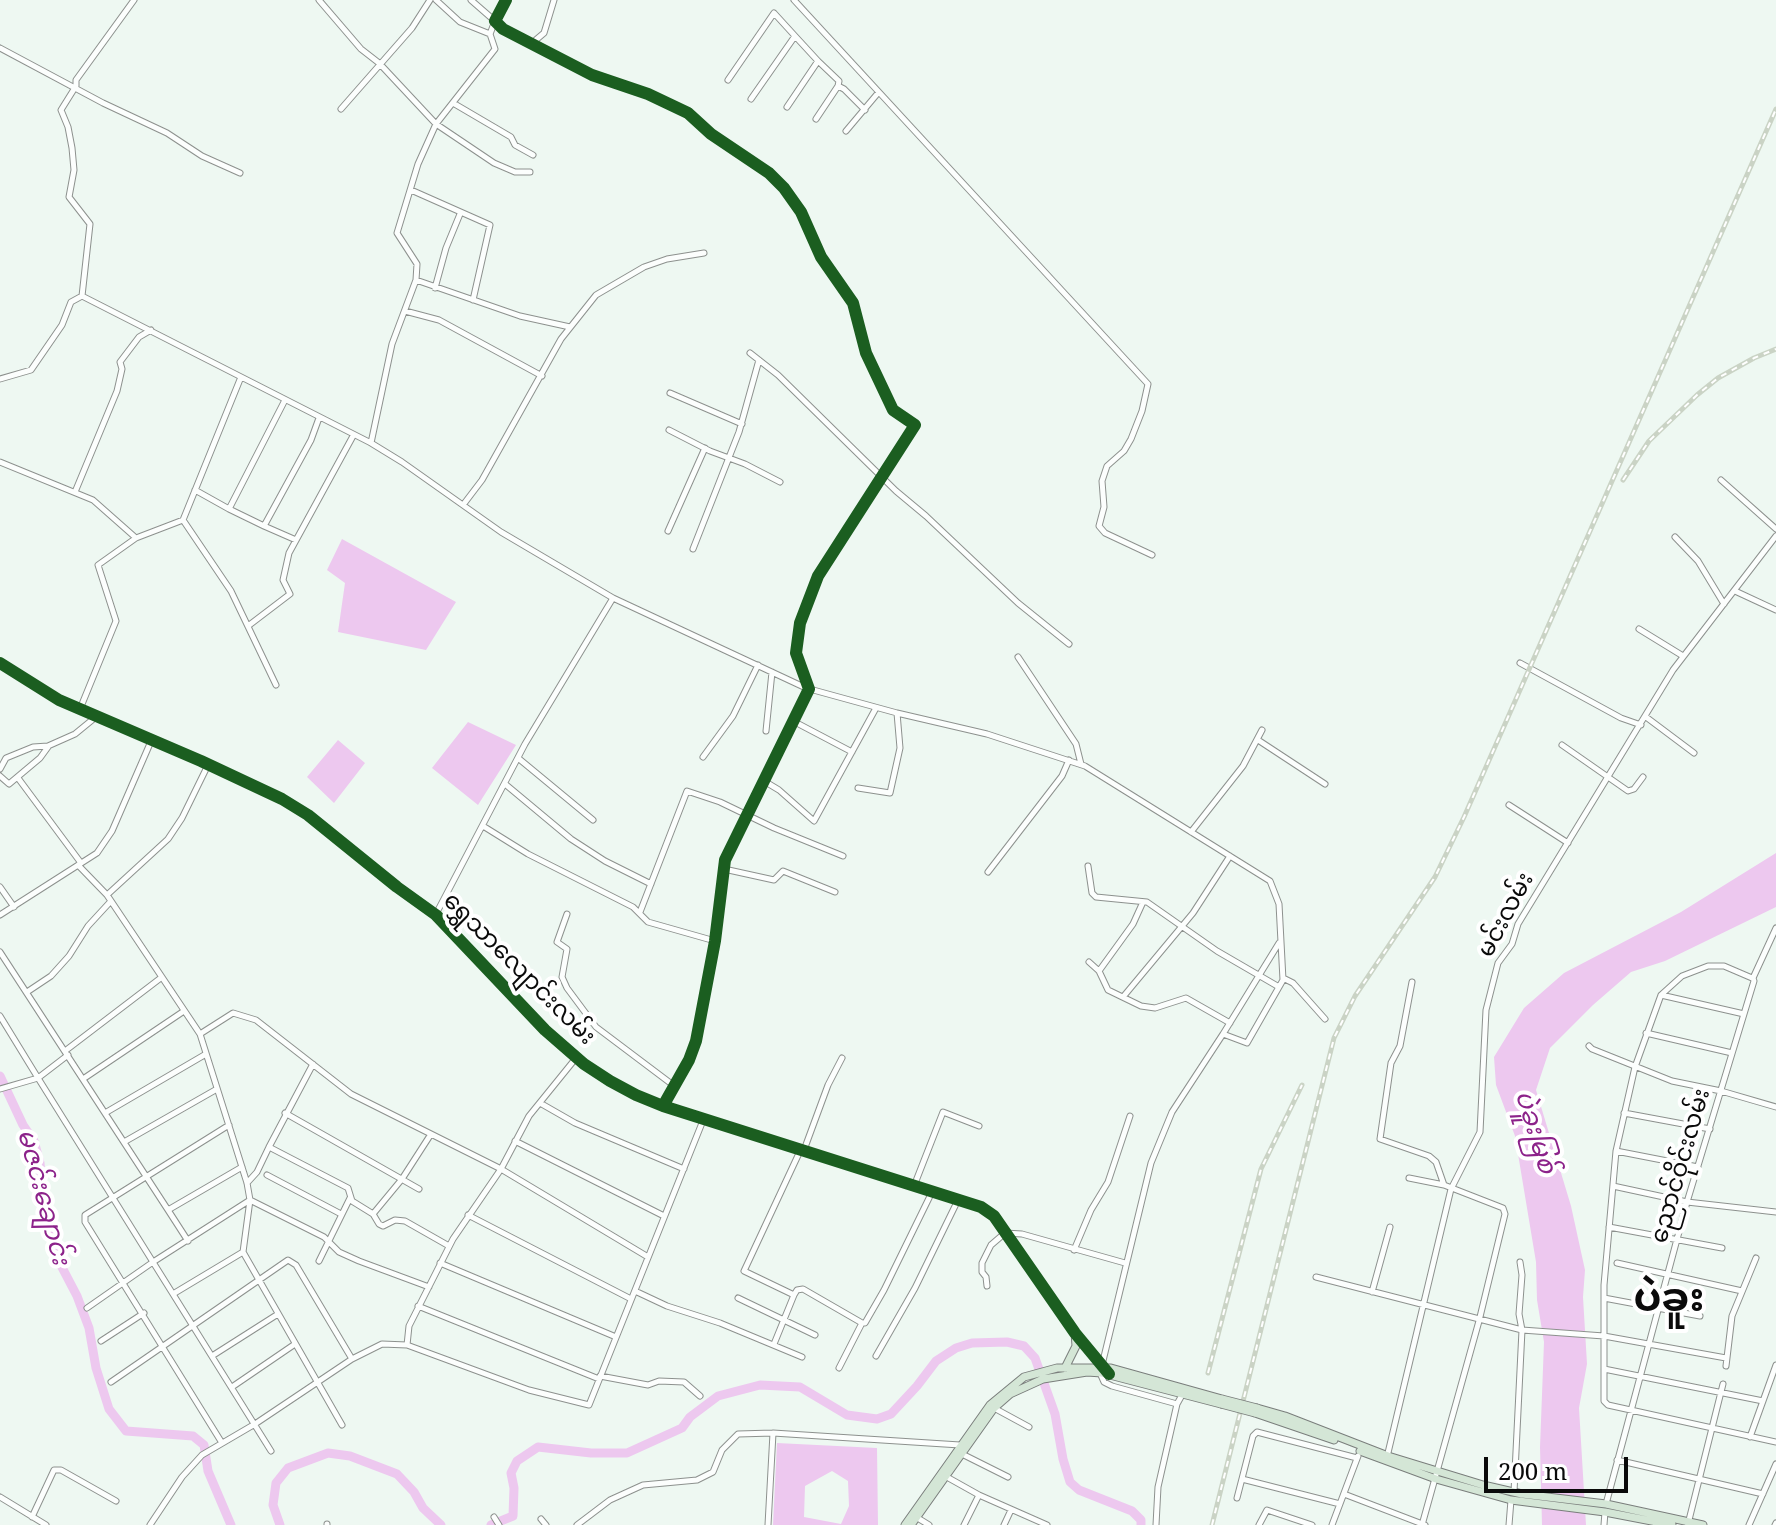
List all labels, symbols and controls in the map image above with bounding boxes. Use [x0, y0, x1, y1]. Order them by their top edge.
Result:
street label: မင်းလမ်း [1472, 868, 1540, 962]
street label: ရွှေသာလျောင်းလမ်း [437, 887, 601, 1051]
street label: ညောင်ဝိုင်းလမ်း [1645, 1085, 1717, 1247]
water label: ပဲခူးမြစ် [1508, 1087, 1562, 1177]
water label: မဇင်းချောင်း [10, 1126, 76, 1268]
district label: ပဲခူး [1633, 1276, 1705, 1324]
scale bar [1488, 1441, 1632, 1491]
text: 200 m [1498, 1454, 1567, 1487]

